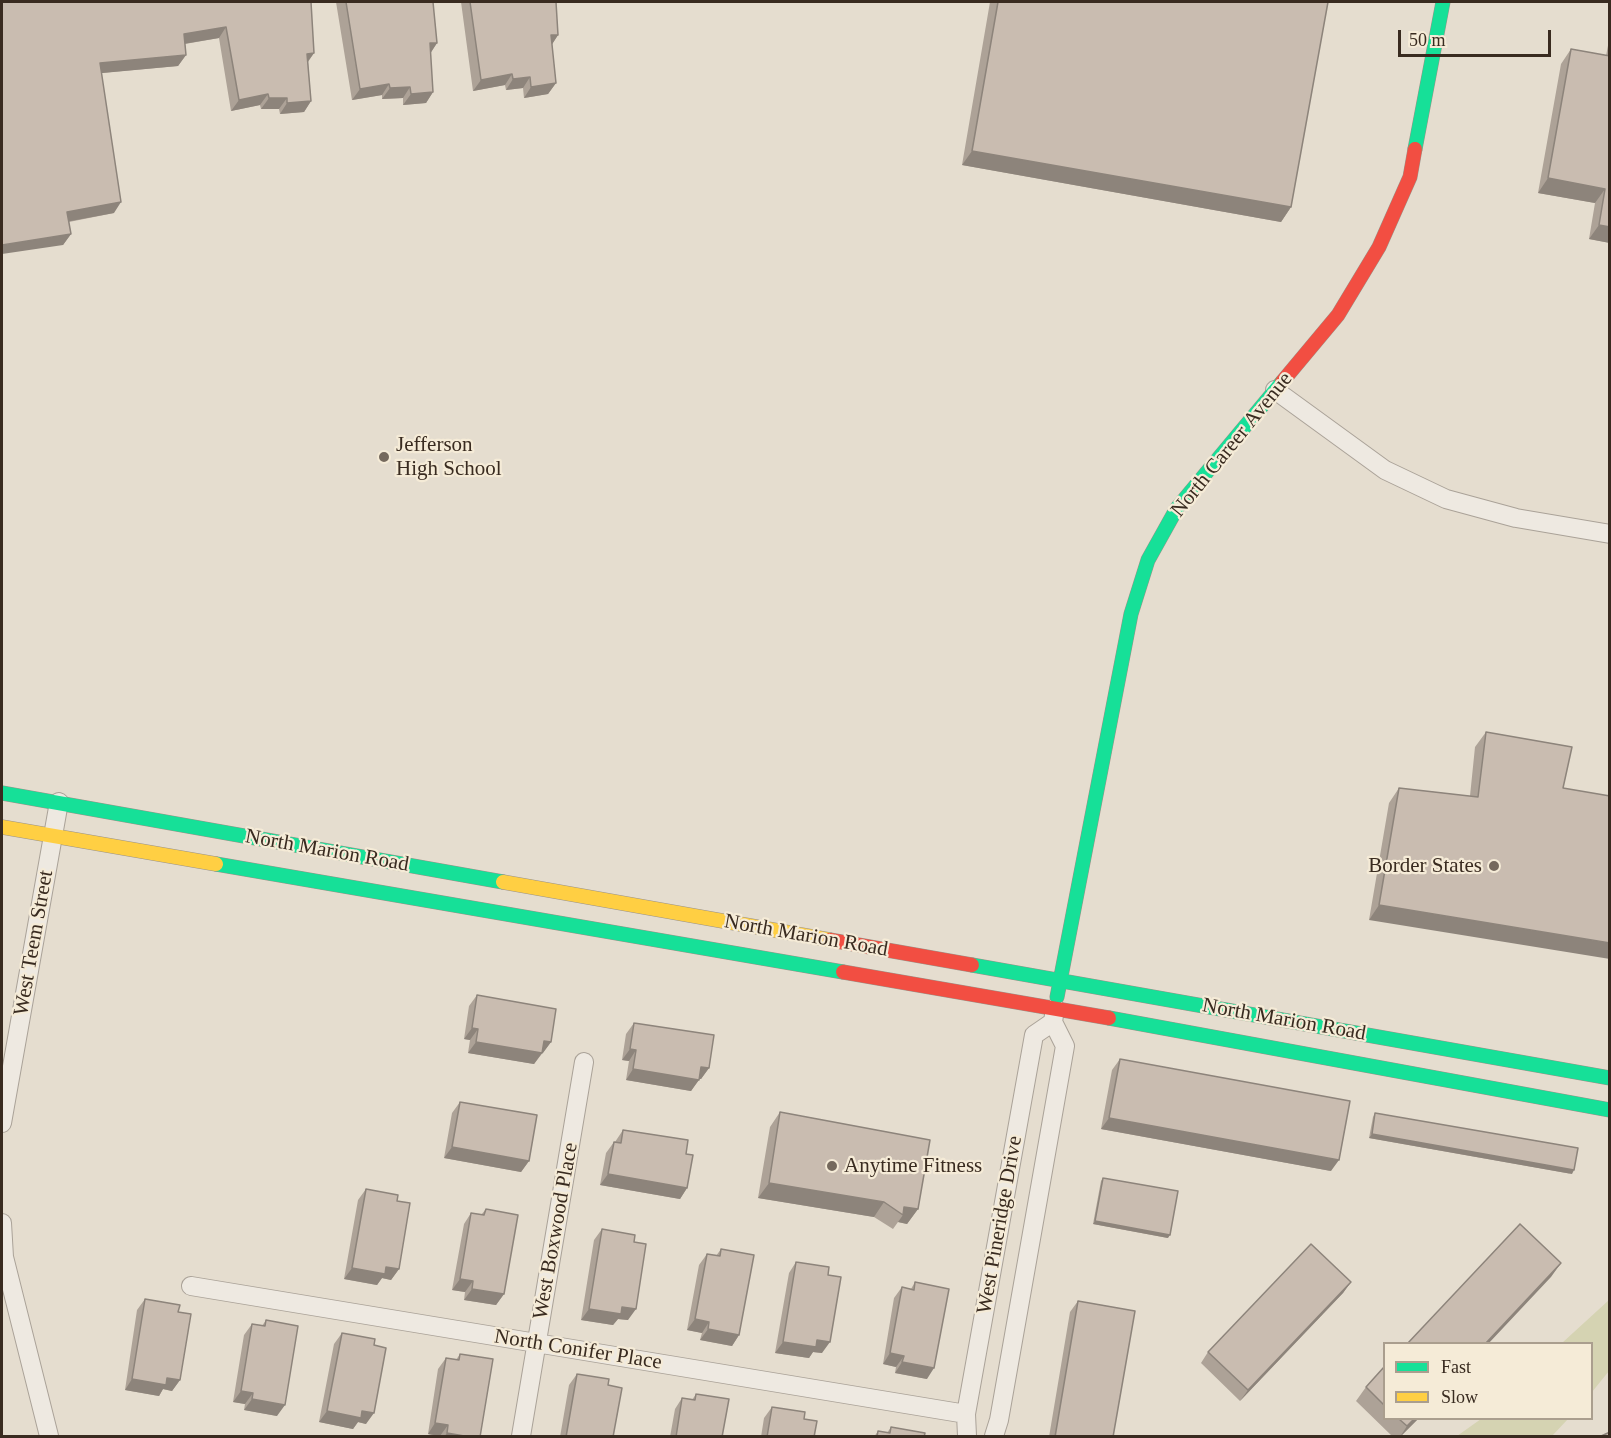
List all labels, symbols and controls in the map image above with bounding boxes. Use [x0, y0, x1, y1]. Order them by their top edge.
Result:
scale bar [1401, 18, 1554, 56]
text: 50 m [1409, 30, 1446, 50]
street label: North Career Avenue [1166, 367, 1298, 523]
place label: Jefferson High School [396, 432, 502, 482]
marker: Jefferson High School [377, 450, 391, 464]
street label: North Marion Road [243, 824, 411, 878]
place label: Border States [1368, 853, 1482, 879]
marker: Border States [1487, 859, 1501, 873]
street label: West Teem Street [9, 868, 59, 1018]
street label: North Marion Road [722, 909, 890, 963]
street label: North Marion Road [1200, 993, 1368, 1047]
street label: West Pineridge Drive [972, 1134, 1028, 1316]
street label: West Boxwood Place [528, 1141, 584, 1321]
place label: Anytime Fitness [844, 1153, 982, 1179]
marker: Anytime Fitness [825, 1159, 839, 1173]
street label: North Conifer Place [493, 1324, 663, 1376]
legend [1383, 1342, 1593, 1420]
text: Fast [1441, 1357, 1471, 1377]
text: Slow [1441, 1387, 1478, 1407]

